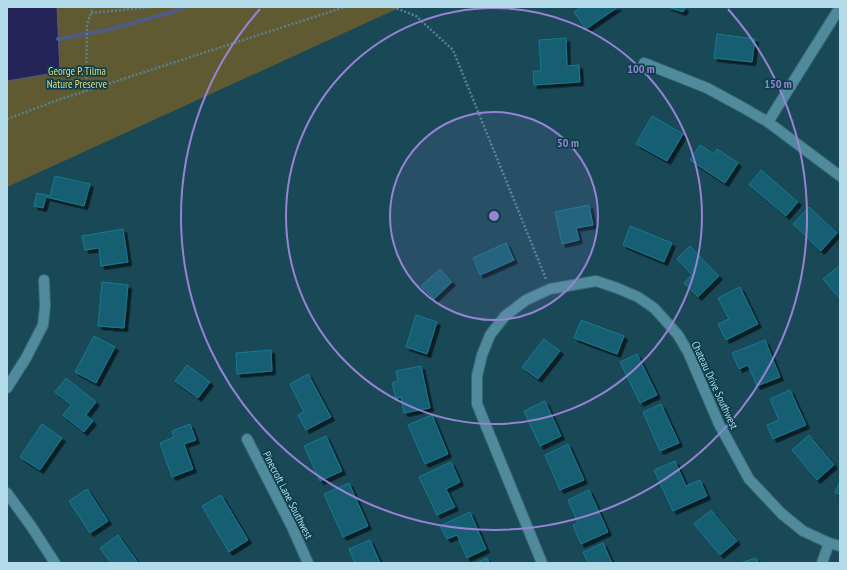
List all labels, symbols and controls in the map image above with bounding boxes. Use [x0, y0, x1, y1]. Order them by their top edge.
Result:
text: 100 m [627, 61, 655, 76]
park label: George P. Tilma Nature Preserve [47, 64, 108, 91]
text: 150 m [764, 76, 792, 91]
text: 50 m [557, 135, 579, 150]
centre of rings [487, 209, 501, 223]
street label: Chateau Drive Southwest [689, 339, 741, 431]
street label: Pinecroft Lane Southwest [260, 449, 316, 541]

